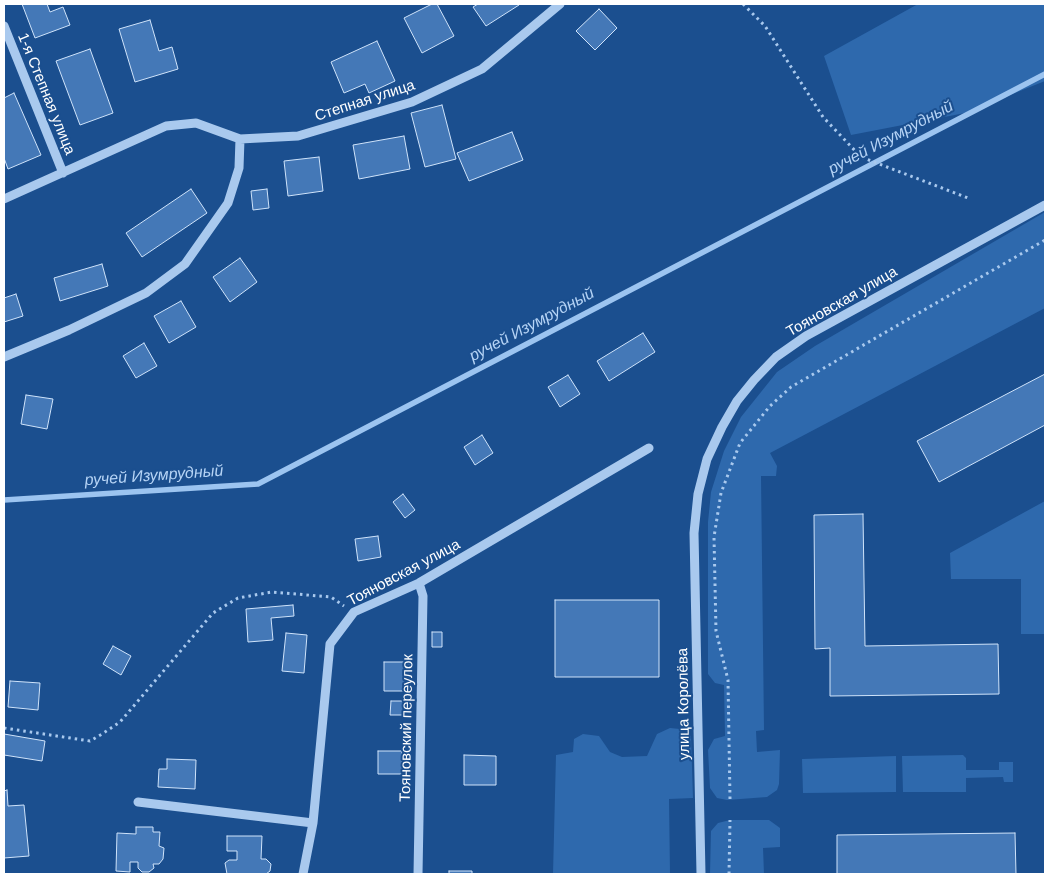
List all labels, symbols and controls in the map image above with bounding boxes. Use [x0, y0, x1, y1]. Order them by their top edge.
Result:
street label: 1-я Степная улица [13, 30, 79, 158]
street label: Степная улица [313, 76, 417, 126]
water label: ручей Изумрудный [825, 97, 957, 179]
street label: Тояновская улица [783, 263, 901, 341]
water label: ручей Изумрудный [466, 284, 598, 366]
water label: ручей Изумрудный [84, 462, 224, 490]
street label: Тояновская улица [345, 536, 463, 610]
street label: улица Королёва [674, 648, 694, 760]
street label: Тояновский переулок [397, 654, 417, 802]

